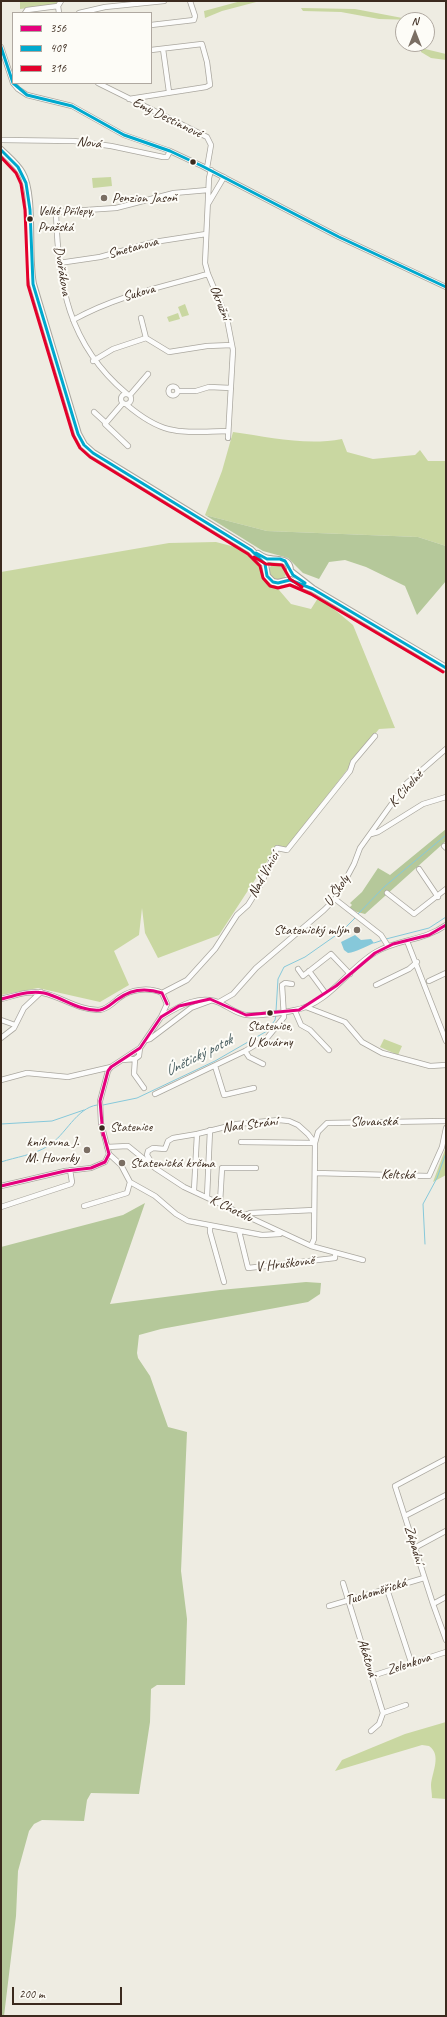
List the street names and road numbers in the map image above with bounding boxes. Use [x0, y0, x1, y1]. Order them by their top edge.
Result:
street label: Emy Destinnové [130, 94, 204, 142]
street label: Nová [76, 133, 102, 153]
street label: Smetanova [106, 233, 160, 263]
street label: Dvořákova [50, 245, 74, 297]
street label: Sukova [121, 280, 157, 306]
street label: Okružní [206, 283, 234, 323]
street label: K Cihelně [385, 767, 427, 811]
street label: Nad Vinicí [245, 849, 283, 901]
street label: U Školy [320, 872, 354, 910]
street label: Nad Strání [222, 1113, 278, 1137]
street label: Slovanská [350, 1113, 398, 1131]
street label: Keltská [381, 1166, 415, 1184]
street label: K Chotolu [207, 1191, 255, 1227]
street label: V Hruškovně [255, 1252, 315, 1276]
street label: Západní [400, 1524, 428, 1566]
street label: Tuchoměřická [343, 1575, 409, 1609]
street label: Akátová [353, 1637, 381, 1679]
street label: Zelenkova [385, 1649, 433, 1679]

